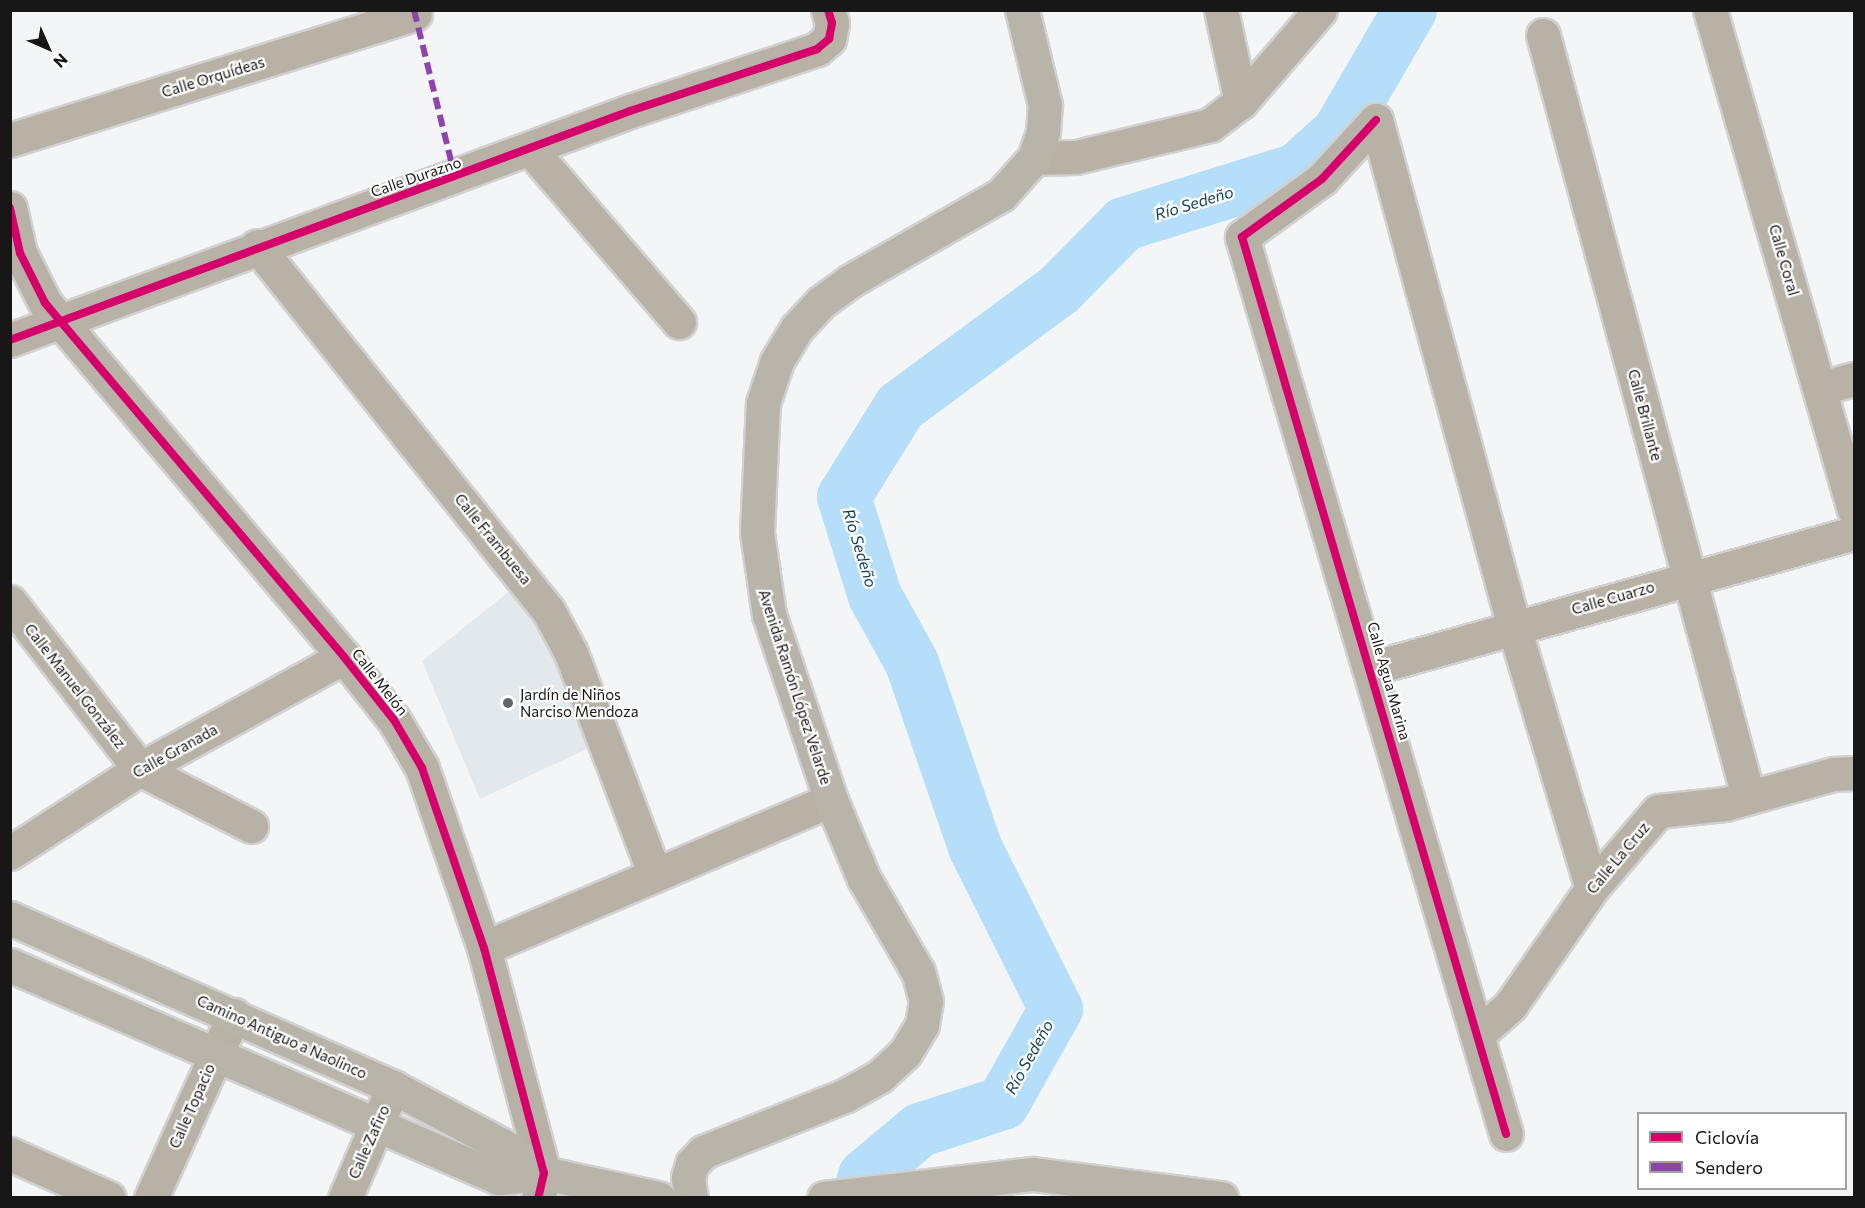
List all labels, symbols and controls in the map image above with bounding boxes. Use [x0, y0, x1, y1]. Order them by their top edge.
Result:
north arrow [18, 18, 78, 78]
text: N [50, 50, 72, 72]
street label: Calle Orquídeas [159, 53, 267, 101]
street label: Calle Durazno [368, 153, 464, 201]
water label: Río Sedeño [1152, 182, 1236, 224]
street label: Calle Coral [1765, 222, 1803, 298]
street label: Calle Brillante [1624, 367, 1666, 463]
street label: Calle Frambuesa [451, 490, 535, 588]
water label: Río Sedeño [839, 506, 881, 590]
street label: Calle Cuarzo [1569, 578, 1657, 618]
street label: Avenida Ramón López Velarde [755, 587, 835, 787]
street label: Calle Manuel González [21, 620, 129, 752]
street label: Calle Agua Marina [1364, 620, 1414, 742]
street label: Calle Melón [348, 645, 412, 719]
place label: Jardín de Niños Narciso Mendoza [520, 685, 639, 720]
marker: Jardín de Niños Narciso Mendoza [501, 696, 515, 710]
street label: Calle Granada [129, 720, 221, 782]
street label: Calle La Cruz [1583, 819, 1653, 897]
street label: Camino Antiguo a Naolinco [194, 991, 370, 1083]
water label: Río Sedeño [1001, 1017, 1057, 1097]
street label: Calle Topacio [165, 1061, 219, 1151]
street label: Calle Zafiro [345, 1102, 393, 1182]
legend [1637, 1112, 1847, 1190]
text: Ciclovía [1695, 1126, 1759, 1148]
text: Sendero [1695, 1156, 1763, 1178]

